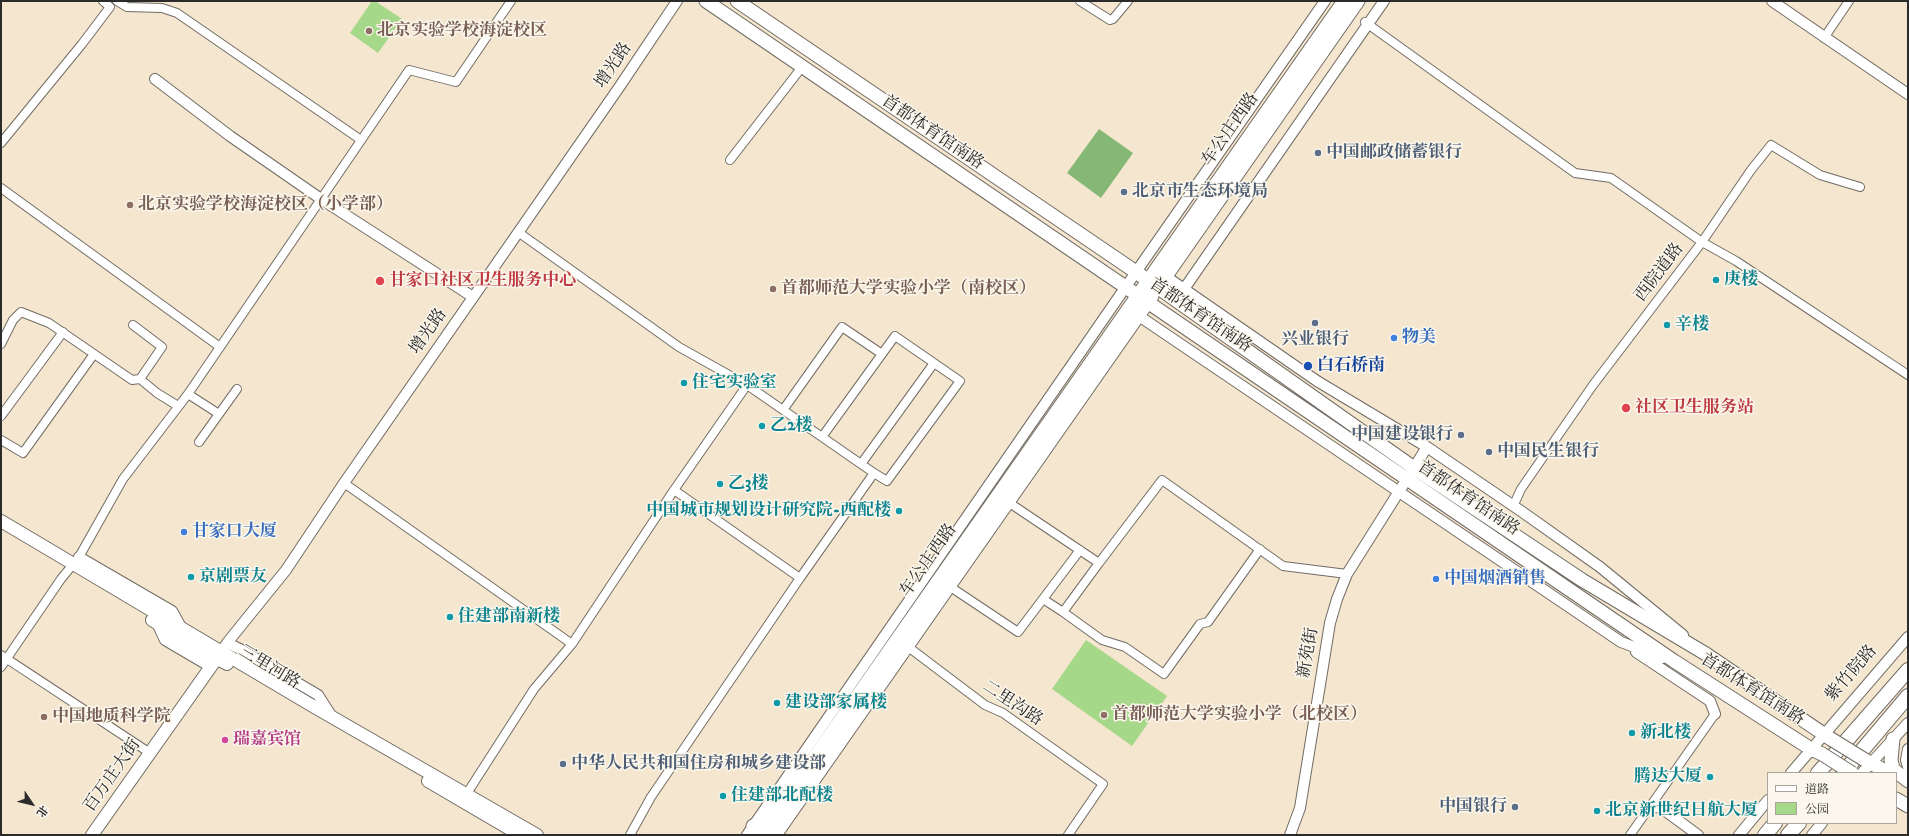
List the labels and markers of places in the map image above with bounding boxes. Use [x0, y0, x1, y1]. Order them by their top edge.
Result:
place label: 北京实验学校海淀校区 [377, 21, 547, 41]
marker: 北京实验学校海淀校区 [364, 26, 374, 36]
place label: 中国邮政储蓄银行 [1326, 143, 1462, 163]
marker: 中国邮政储蓄银行 [1313, 148, 1323, 158]
place label: 北京市生态环境局 [1132, 182, 1268, 202]
marker: 北京市生态环境局 [1119, 187, 1129, 197]
place label: 北京实验学校海淀校区（小学部） [138, 195, 393, 215]
marker: 北京实验学校海淀校区（小学部） [125, 200, 135, 210]
place label: 庚楼 [1724, 270, 1758, 290]
place label: 甘家口社区卫生服务中心 [389, 271, 576, 291]
marker: 甘家口社区卫生服务中心 [374, 275, 386, 287]
marker: 庚楼 [1711, 275, 1721, 285]
place label: 首都师范大学实验小学（南校区） [781, 279, 1036, 299]
marker: 首都师范大学实验小学（南校区） [768, 284, 778, 294]
place label: 辛楼 [1675, 315, 1709, 335]
marker: 兴业银行 [1310, 318, 1320, 328]
marker: 辛楼 [1662, 320, 1672, 330]
place label: 物美 [1402, 328, 1436, 348]
place label: 兴业银行 [1281, 330, 1349, 350]
marker: 物美 [1389, 333, 1399, 343]
place label: 白石桥南 [1317, 356, 1385, 376]
marker: 白石桥南 [1302, 360, 1314, 372]
place label: 住宅实验室 [692, 373, 777, 393]
marker: 住宅实验室 [679, 378, 689, 388]
place label: 社区卫生服务站 [1635, 398, 1754, 418]
marker: 社区卫生服务站 [1620, 402, 1632, 414]
place label: 乙2楼 [770, 416, 812, 436]
marker: 乙2楼 [757, 421, 767, 431]
place label: 中国建设银行 [1351, 425, 1453, 445]
marker: 中国建设银行 [1456, 430, 1466, 440]
place label: 中国民生银行 [1497, 442, 1599, 462]
marker: 中国民生银行 [1484, 447, 1494, 457]
place label: 乙3楼 [728, 474, 768, 494]
marker: 乙3楼 [715, 479, 725, 489]
place label: 中国城市规划设计研究院-西配楼 [646, 501, 891, 521]
marker: 中国城市规划设计研究院-西配楼 [894, 506, 904, 516]
place label: 甘家口大厦 [192, 522, 277, 542]
marker: 甘家口大厦 [179, 527, 189, 537]
place label: 京剧票友 [199, 567, 267, 587]
place label: 中国烟酒销售 [1444, 569, 1546, 589]
marker: 京剧票友 [186, 572, 196, 582]
marker: 中国烟酒销售 [1431, 574, 1441, 584]
place label: 住建部南新楼 [458, 607, 560, 627]
marker: 住建部南新楼 [445, 612, 455, 622]
place label: 建设部家属楼 [785, 693, 887, 713]
marker: 建设部家属楼 [772, 698, 782, 708]
place label: 首都师范大学实验小学（北校区） [1112, 705, 1367, 725]
place label: 中国地质科学院 [52, 707, 171, 727]
marker: 首都师范大学实验小学（北校区） [1099, 710, 1109, 720]
marker: 中国地质科学院 [39, 712, 49, 722]
place label: 新北楼 [1640, 723, 1691, 743]
marker: 新北楼 [1627, 728, 1637, 738]
place label: 瑞嘉宾馆 [233, 730, 301, 750]
marker: 瑞嘉宾馆 [220, 735, 230, 745]
place label: 中华人民共和国住房和城乡建设部 [571, 754, 826, 774]
marker: 中华人民共和国住房和城乡建设部 [558, 759, 568, 769]
place label: 腾达大厦 [1634, 767, 1702, 787]
marker: 腾达大厦 [1705, 772, 1715, 782]
place label: 住建部北配楼 [731, 786, 833, 806]
marker: 住建部北配楼 [718, 791, 728, 801]
place label: 中国银行 [1439, 797, 1507, 817]
place label: 北京新世纪日航大厦 [1605, 801, 1758, 821]
marker: 中国银行 [1510, 802, 1520, 812]
marker: 北京新世纪日航大厦 [1592, 806, 1602, 816]

